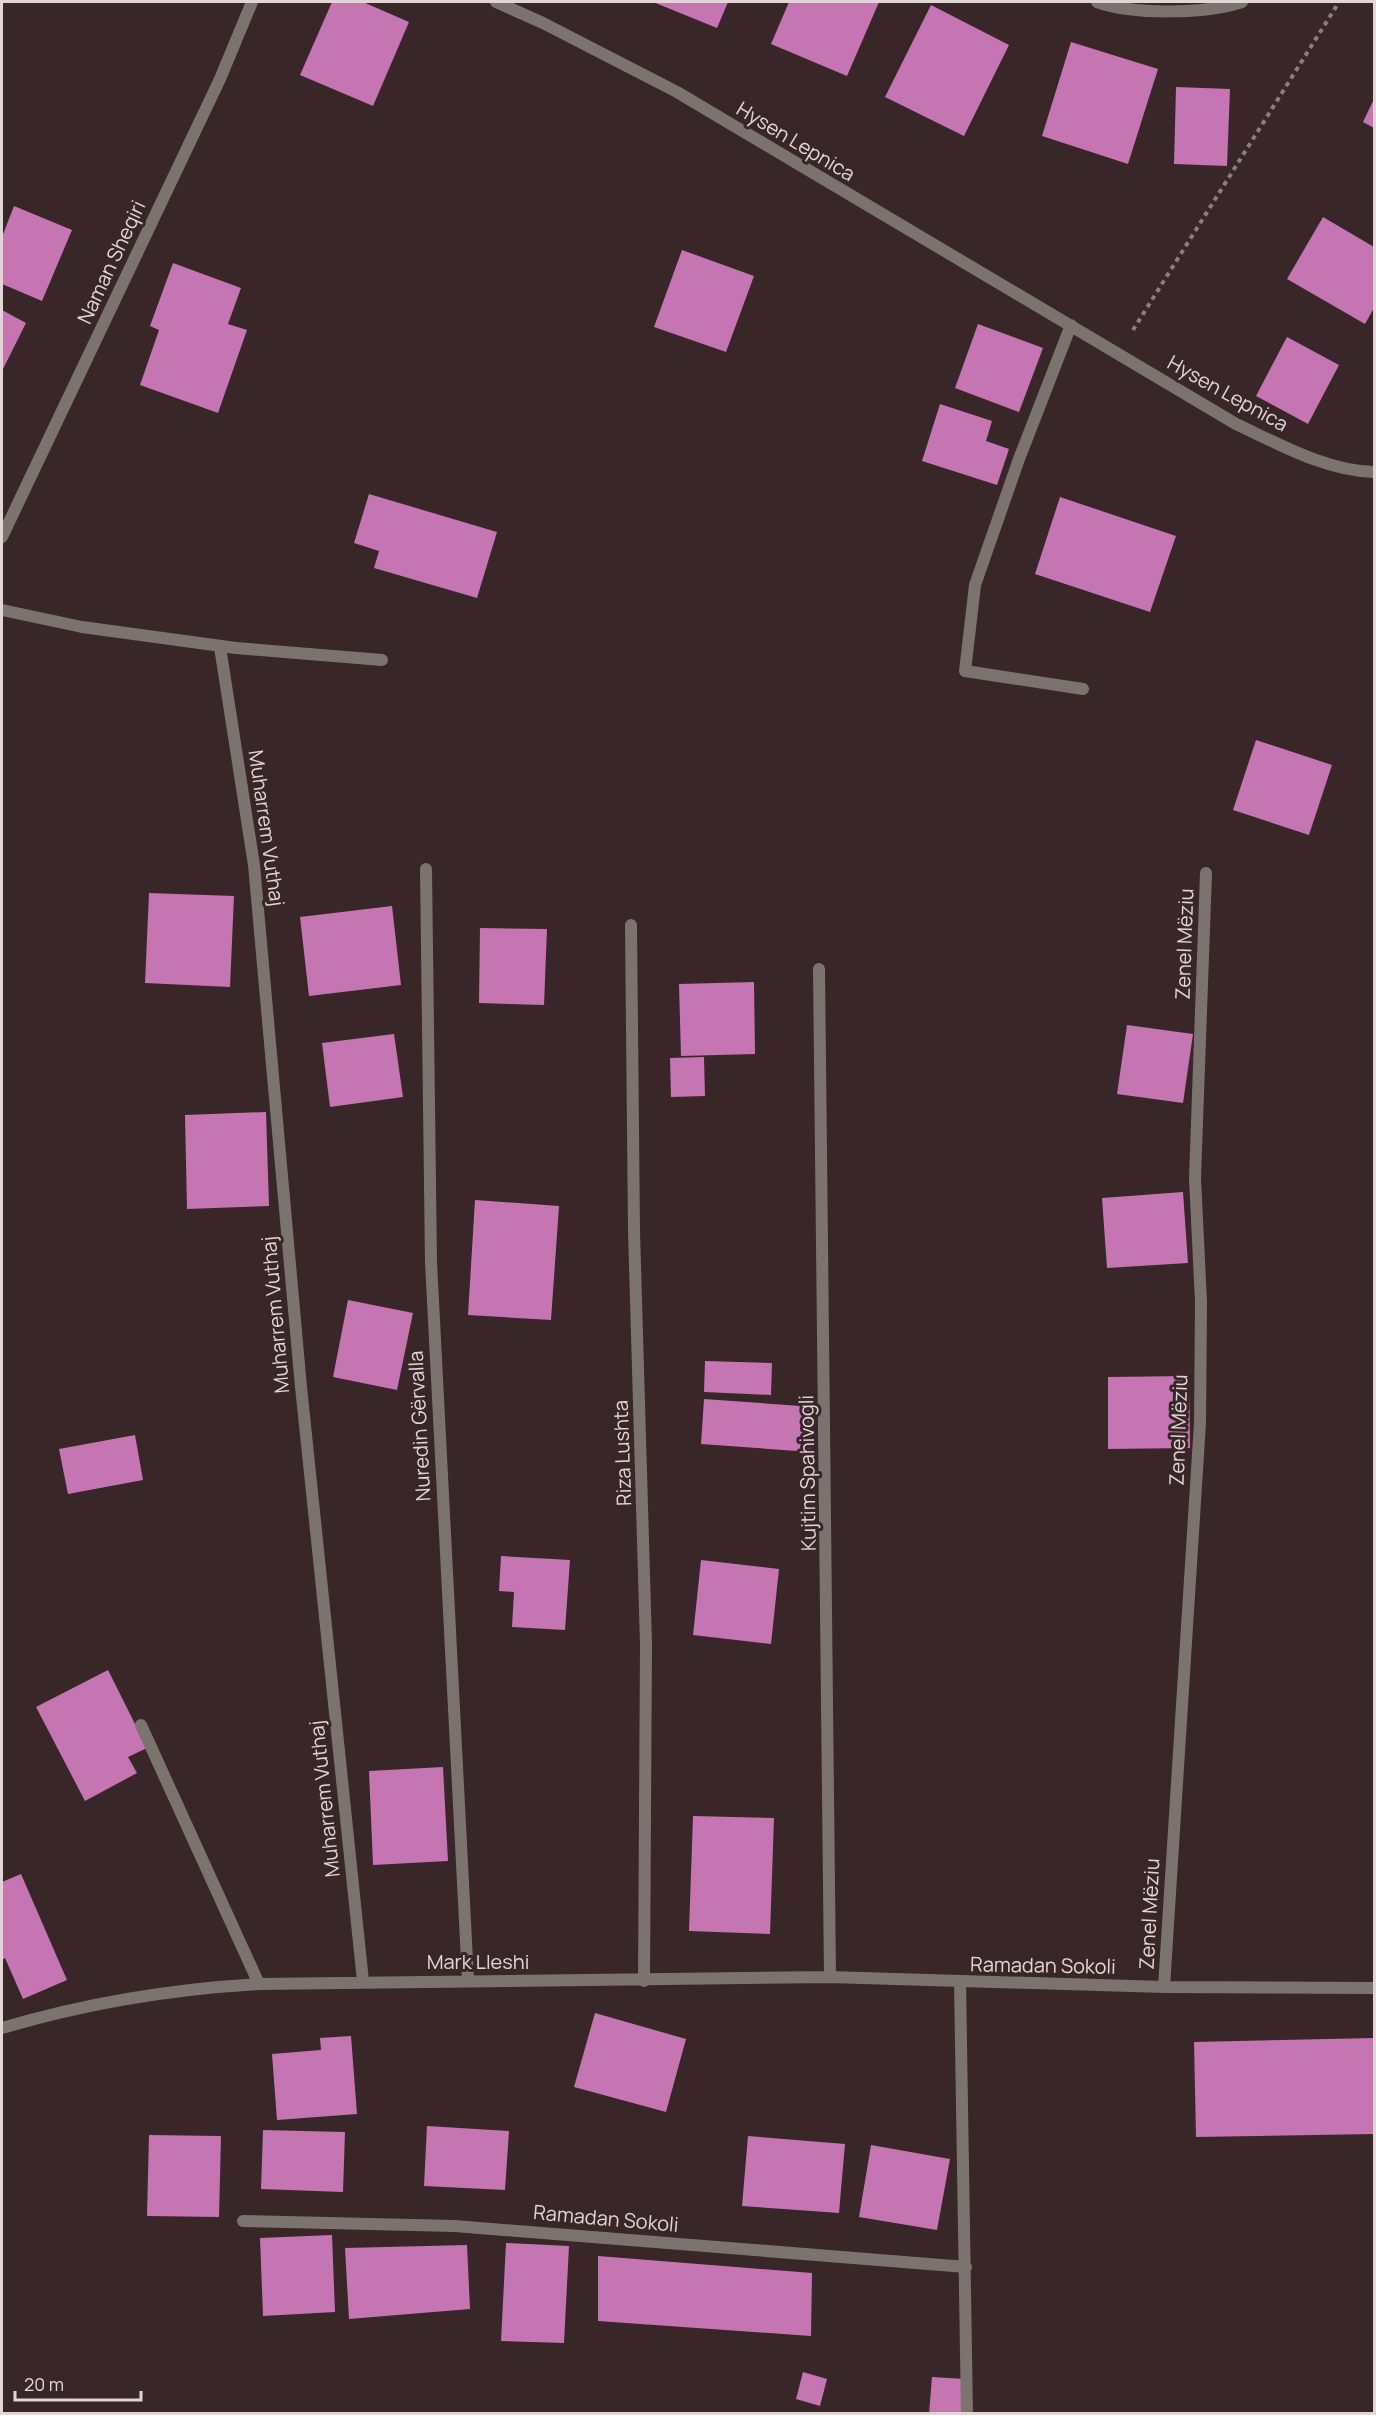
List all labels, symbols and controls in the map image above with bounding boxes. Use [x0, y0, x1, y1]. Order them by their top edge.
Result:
street label: Hysen Lepnica [732, 95, 860, 187]
street label: Naman Sheqiri [71, 196, 151, 328]
street label: Hysen Lepnica [1163, 349, 1293, 437]
street label: Muharrem Vuthaj [243, 748, 291, 908]
street label: Zenel Mëziu [1169, 888, 1199, 1000]
street label: Muharrem Vuthaj [255, 1235, 295, 1395]
street label: Nuredin Gërvalla [402, 1350, 436, 1502]
street label: Zenel Mëziu [1163, 1374, 1193, 1486]
street label: Kujtim Spahivogli [792, 1395, 822, 1551]
street label: Riza Lushta [607, 1400, 637, 1506]
street label: Muharrem Vuthaj [302, 1719, 346, 1879]
street label: Zenel Mëziu [1133, 1858, 1165, 1970]
street label: Mark Lleshi [427, 1948, 529, 1975]
street label: Ramadan Sokoli [970, 1950, 1116, 1980]
street label: Ramadan Sokoli [532, 2198, 680, 2238]
scale bar [15, 2364, 141, 2402]
text: 20 m [24, 2372, 64, 2396]

